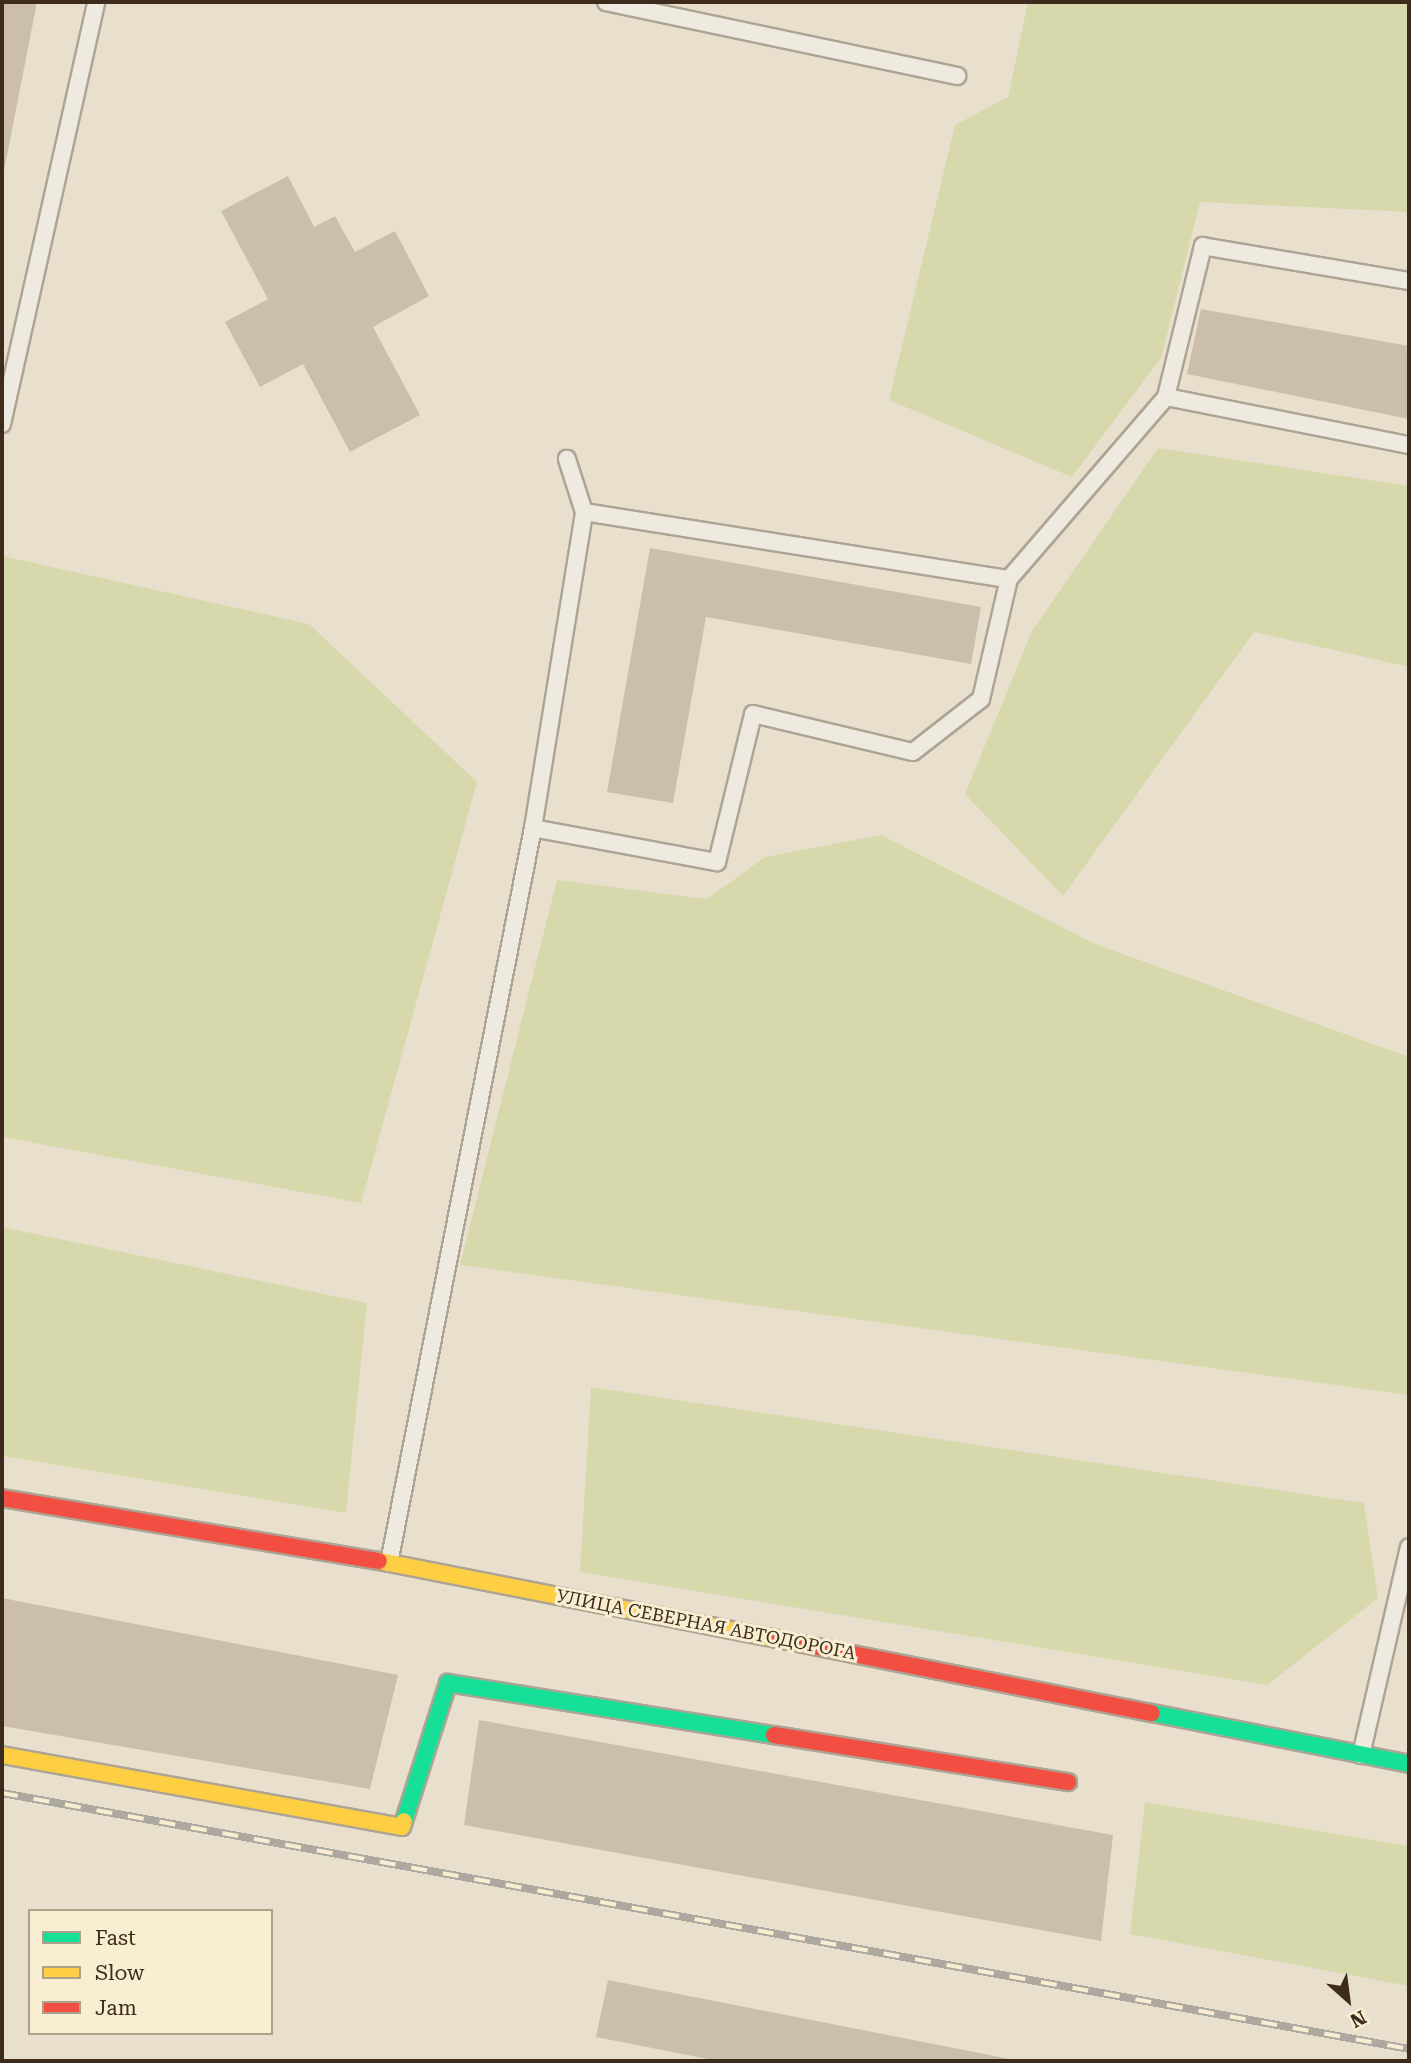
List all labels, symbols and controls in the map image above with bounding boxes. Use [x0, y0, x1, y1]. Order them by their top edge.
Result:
street label: УЛИЦА СЕВЕРНАЯ АВТОДОРОГА [555, 1585, 857, 1665]
legend [28, 1909, 273, 2035]
text: Fast [95, 1926, 136, 1950]
text: Slow [95, 1961, 144, 1985]
north arrow [1313, 1965, 1383, 2035]
text: Jam [95, 1996, 137, 2020]
text: N [1346, 2005, 1370, 2033]

